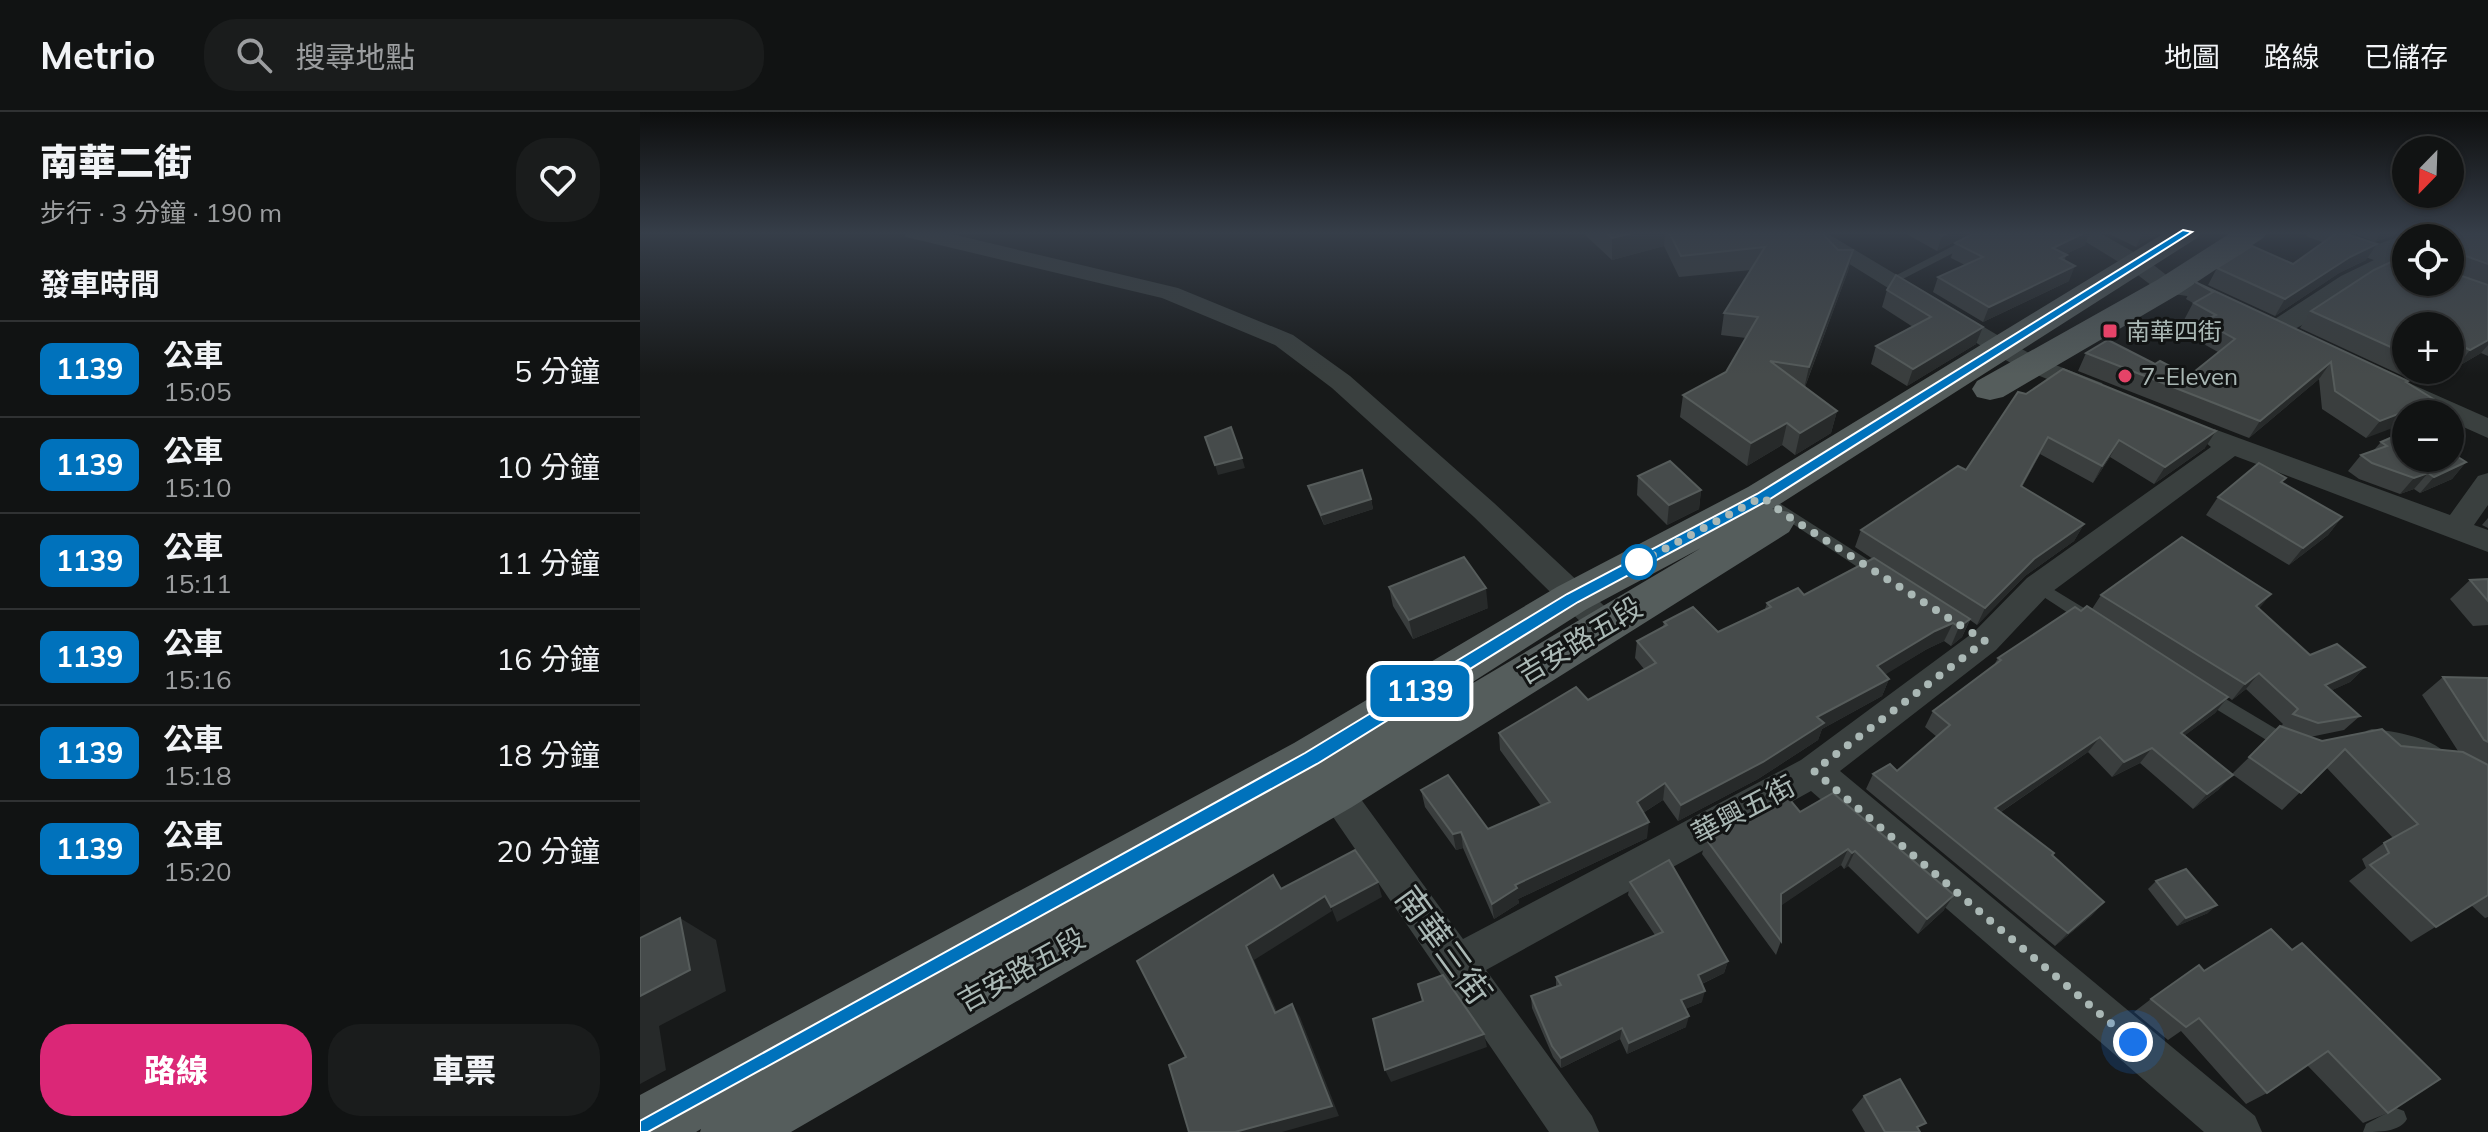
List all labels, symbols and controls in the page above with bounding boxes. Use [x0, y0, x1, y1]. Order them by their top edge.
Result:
search box [204, 19, 764, 91]
text: Metrio [40, 31, 156, 79]
icon: search [232, 33, 276, 77]
text: 搜尋地點 [296, 38, 416, 76]
text: 地圖 [2164, 39, 2220, 74]
text: 路線 [2264, 39, 2320, 74]
text: 已儲存 [2364, 39, 2448, 74]
north arrow [2392, 136, 2464, 208]
map controls [2392, 136, 2464, 472]
text: 南華二街 [40, 138, 192, 186]
button: heart [516, 138, 600, 222]
text: 步行 · 3 分鐘 · 190 m [40, 196, 282, 229]
button: locate [2392, 224, 2464, 296]
text: 發車時間 [40, 265, 160, 303]
button: + [2392, 312, 2464, 384]
place label: 南華四街 [2126, 316, 2222, 346]
marker: 南華四街 [2101, 322, 2119, 340]
text: 公車 [163, 336, 223, 374]
text: 1139 [56, 351, 123, 386]
text: 5 分鐘 [514, 352, 600, 390]
place label: 7-Eleven [2141, 361, 2238, 391]
marker: 7-Eleven [2116, 367, 2134, 385]
text: 15:05 [163, 375, 232, 408]
button: − [2392, 400, 2464, 472]
text: 公車 [163, 432, 223, 470]
text: 1139 [56, 447, 123, 482]
text: 10 分鐘 [496, 448, 600, 486]
text: 15:10 [163, 471, 232, 504]
text: 公車 [163, 528, 223, 566]
text: 1139 [56, 543, 123, 578]
text: 11 分鐘 [496, 544, 600, 582]
unlabelled marker [1622, 545, 1656, 579]
text: 15:11 [163, 567, 232, 600]
street label: 吉安路五段 [1510, 589, 1648, 691]
text: 公車 [163, 624, 223, 662]
text: 1139 [56, 639, 123, 674]
text: 16 分鐘 [496, 640, 600, 678]
text: 15:16 [163, 663, 232, 696]
line badge: 1139 [1364, 665, 1476, 717]
text: 1139 [1386, 673, 1454, 708]
text: 公車 [163, 720, 223, 758]
text: 1139 [56, 735, 123, 770]
text: 18 分鐘 [496, 736, 600, 774]
text: 15:18 [163, 759, 232, 792]
street label: 華興五街 [1685, 767, 1801, 851]
text: 公車 [163, 816, 223, 854]
text: 1139 [56, 831, 123, 866]
text: 20 分鐘 [496, 832, 600, 870]
text: 15:20 [163, 855, 232, 888]
street label: 南華三街 [1387, 877, 1501, 1013]
street label: 吉安路五段 [951, 920, 1091, 1018]
your location [2113, 1022, 2153, 1062]
button: 路線 [40, 1024, 312, 1116]
button: 車票 [328, 1024, 600, 1116]

